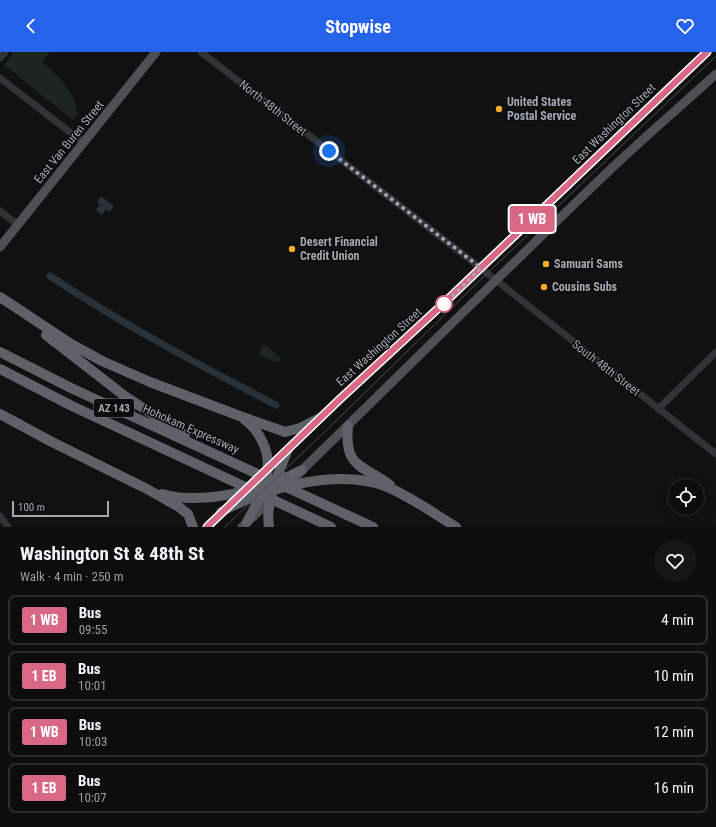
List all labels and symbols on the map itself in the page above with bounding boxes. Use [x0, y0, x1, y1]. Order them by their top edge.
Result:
street label: North 48th Street [237, 77, 310, 139]
street label: East Washington Street [570, 80, 659, 167]
place label: United States Postal Service [507, 95, 577, 123]
street label: East Van Buren Street [31, 97, 107, 186]
marker: United States Postal Service [494, 104, 504, 114]
your location [319, 141, 339, 161]
line badge: 1 WB [504, 206, 560, 232]
place label: Desert Financial Credit Union [300, 235, 378, 263]
marker: Desert Financial Credit Union [287, 244, 297, 254]
place label: Samuari Sams [554, 257, 623, 271]
marker: Samuari Sams [541, 259, 551, 269]
place label: Cousins Subs [552, 280, 618, 294]
marker: Cousins Subs [539, 282, 549, 292]
unlabelled marker [435, 295, 453, 313]
street label: East Washington Street [333, 305, 425, 389]
street label: South 48th Street [569, 337, 643, 399]
road number: AZ 143 [94, 399, 134, 417]
street label: Hohokam Expressway [141, 401, 241, 457]
scale bar [12, 499, 109, 518]

